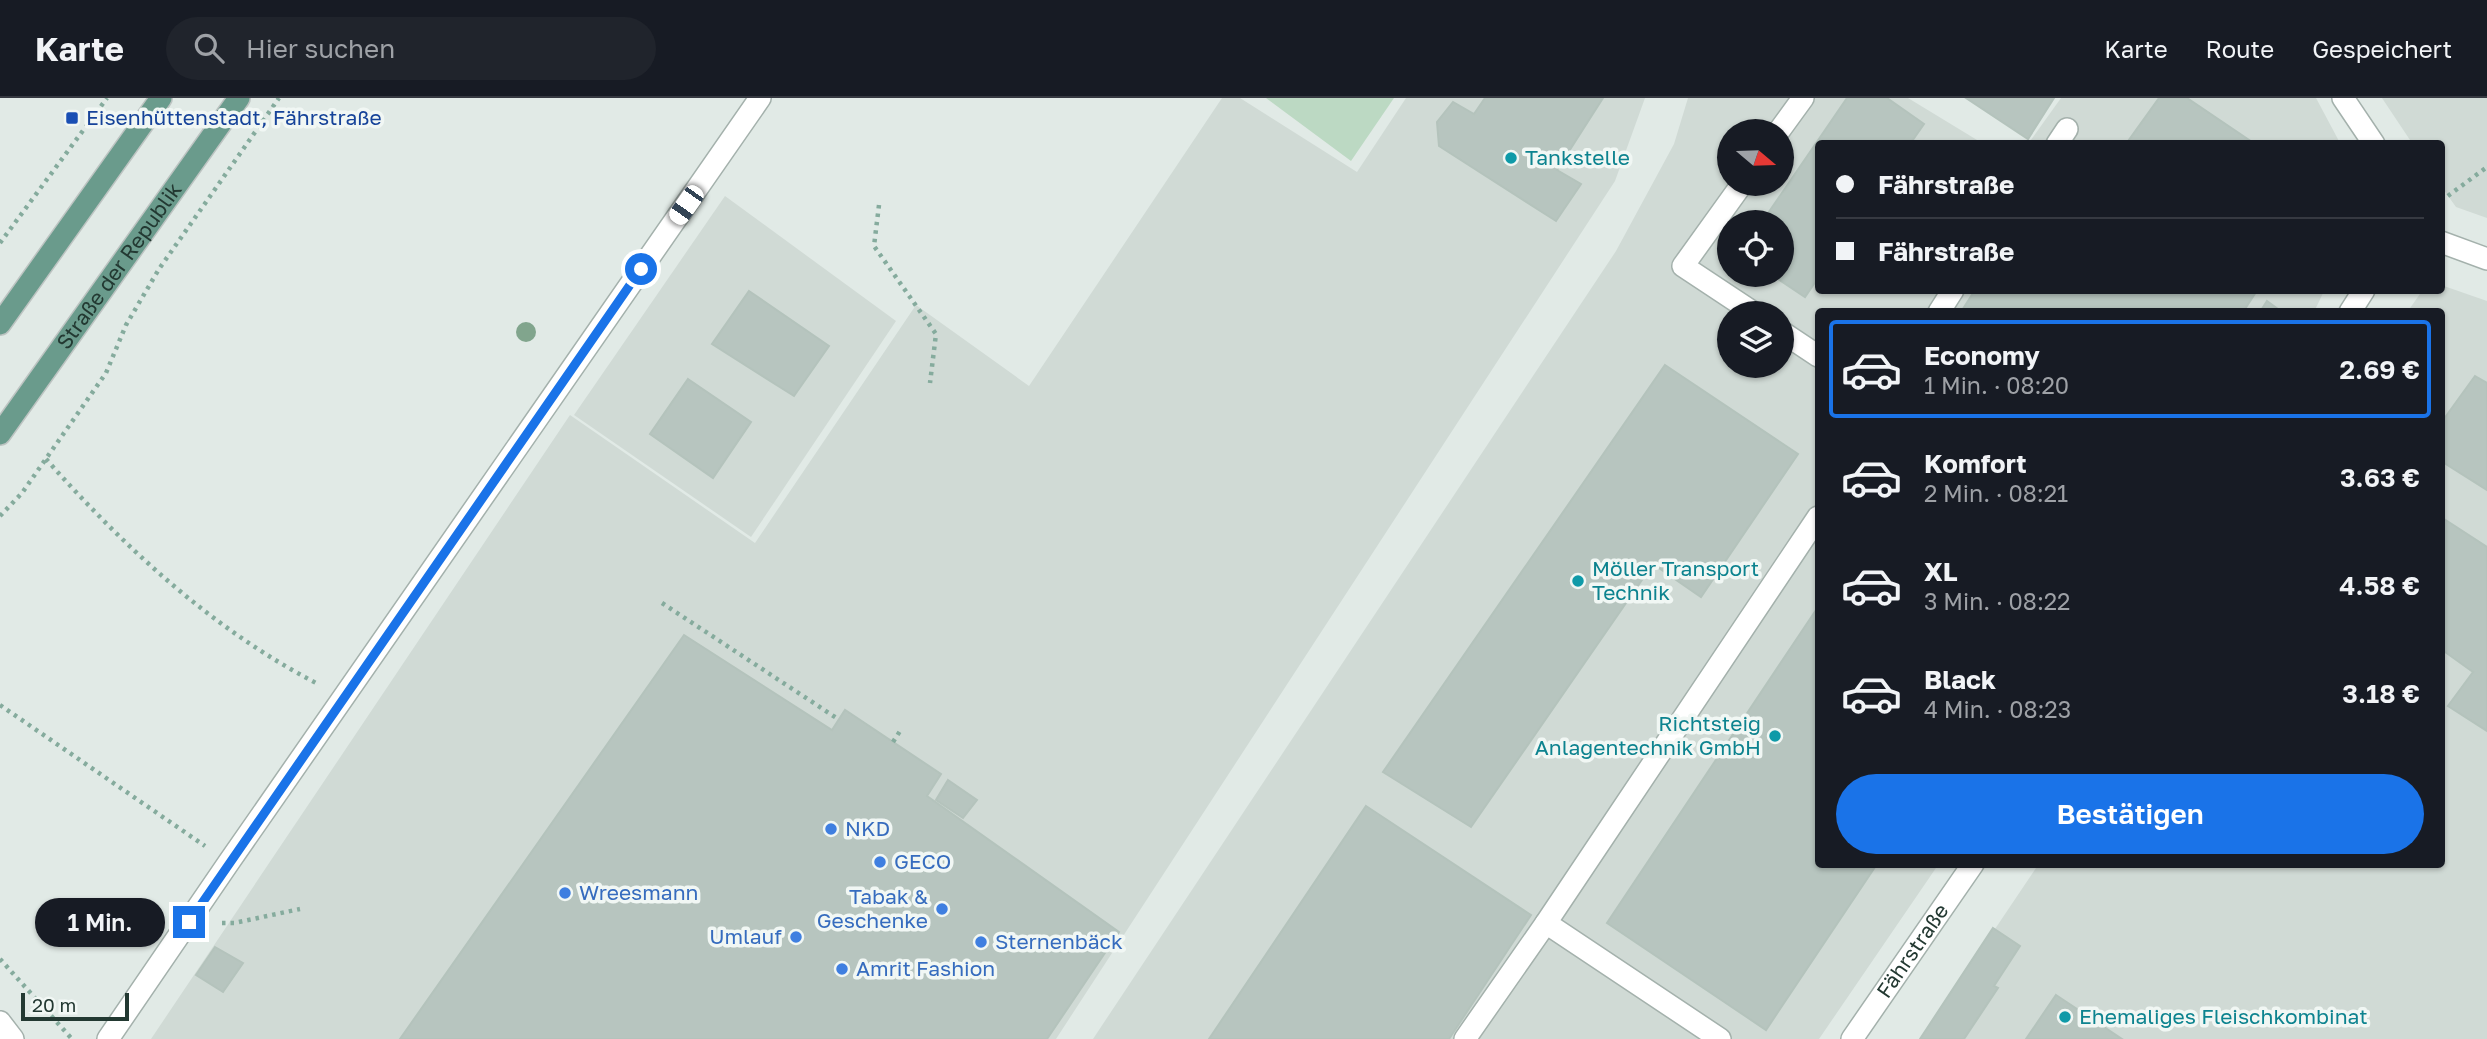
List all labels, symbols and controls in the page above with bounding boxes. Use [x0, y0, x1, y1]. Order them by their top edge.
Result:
search box [166, 17, 656, 80]
text: Karte [35, 29, 124, 68]
icon: search [190, 29, 228, 67]
text: Hier suchen [246, 33, 395, 64]
text: Karte [2104, 34, 2168, 63]
text: Route [2206, 34, 2274, 63]
text: Gespeichert [2312, 34, 2452, 63]
place label: Eisenhüttenstadt, Fährstraße [86, 104, 382, 130]
marker: Eisenhüttenstadt, Fährstraße [64, 110, 80, 126]
north arrow [1717, 119, 1794, 196]
map controls [1717, 119, 1794, 378]
place label: Tankstelle [1525, 144, 1630, 170]
marker: Tankstelle [1503, 150, 1519, 166]
text: Fährstraße [1878, 169, 2014, 200]
street label: Straße der Republik [50, 177, 187, 354]
car [666, 182, 707, 228]
button: locate [1717, 210, 1794, 287]
text: Fährstraße [1878, 236, 2014, 267]
route start [625, 253, 657, 285]
button: layers [1717, 301, 1794, 378]
icon: car [1840, 338, 1903, 401]
text: Economy [1924, 340, 2040, 371]
text: 2.69 € [2340, 354, 2420, 385]
text: 1 Min. · 08:20 [1924, 371, 2069, 399]
icon: car [1840, 446, 1903, 509]
text: Komfort [1924, 448, 2027, 479]
text: 3.63 € [2340, 462, 2420, 493]
text: 2 Min. · 08:21 [1924, 479, 2068, 507]
icon: car [1840, 554, 1903, 617]
place label: Möller Transport Technik [1592, 555, 1759, 605]
text: XL [1924, 556, 1958, 587]
text: 4.58 € [2339, 570, 2420, 601]
marker: Möller Transport Technik [1570, 573, 1586, 589]
text: 3 Min. · 08:22 [1924, 587, 2070, 615]
icon: car [1840, 662, 1903, 725]
text: Black [1924, 664, 1996, 695]
text: 3.18 € [2342, 678, 2420, 709]
text: 4 Min. · 08:23 [1924, 695, 2071, 723]
place label: Richtsteig Anlagentechnik GmbH [1535, 710, 1761, 760]
marker: Richtsteig Anlagentechnik GmbH [1767, 728, 1783, 744]
button: Bestätigen [1836, 774, 2424, 854]
place label: NKD [845, 815, 890, 841]
marker: NKD [823, 821, 839, 837]
place label: GECO [894, 848, 951, 874]
marker: GECO [872, 854, 888, 870]
place label: Wreesmann [579, 879, 699, 905]
place label: Tabak & Geschenke [817, 883, 928, 933]
marker: Wreesmann [557, 885, 573, 901]
callout: 1 Min. [35, 898, 164, 946]
street label: Fährstraße [1870, 898, 1954, 1003]
marker: Tabak & Geschenke [934, 901, 950, 917]
route end [173, 906, 205, 938]
text: 1 Min. [68, 908, 132, 936]
place label: Umlauf [709, 923, 782, 949]
place label: Sternenbäck [995, 928, 1123, 954]
marker: Umlauf [788, 929, 804, 945]
marker: Sternenbäck [973, 934, 989, 950]
place label: Amrit Fashion [856, 955, 995, 981]
marker: Amrit Fashion [834, 961, 850, 977]
scale bar [21, 990, 130, 1022]
text: 20 m [32, 993, 76, 1016]
place label: Ehemaliges Fleischkombinat [2079, 1003, 2368, 1029]
marker: Ehemaliges Fleischkombinat [2057, 1009, 2073, 1025]

